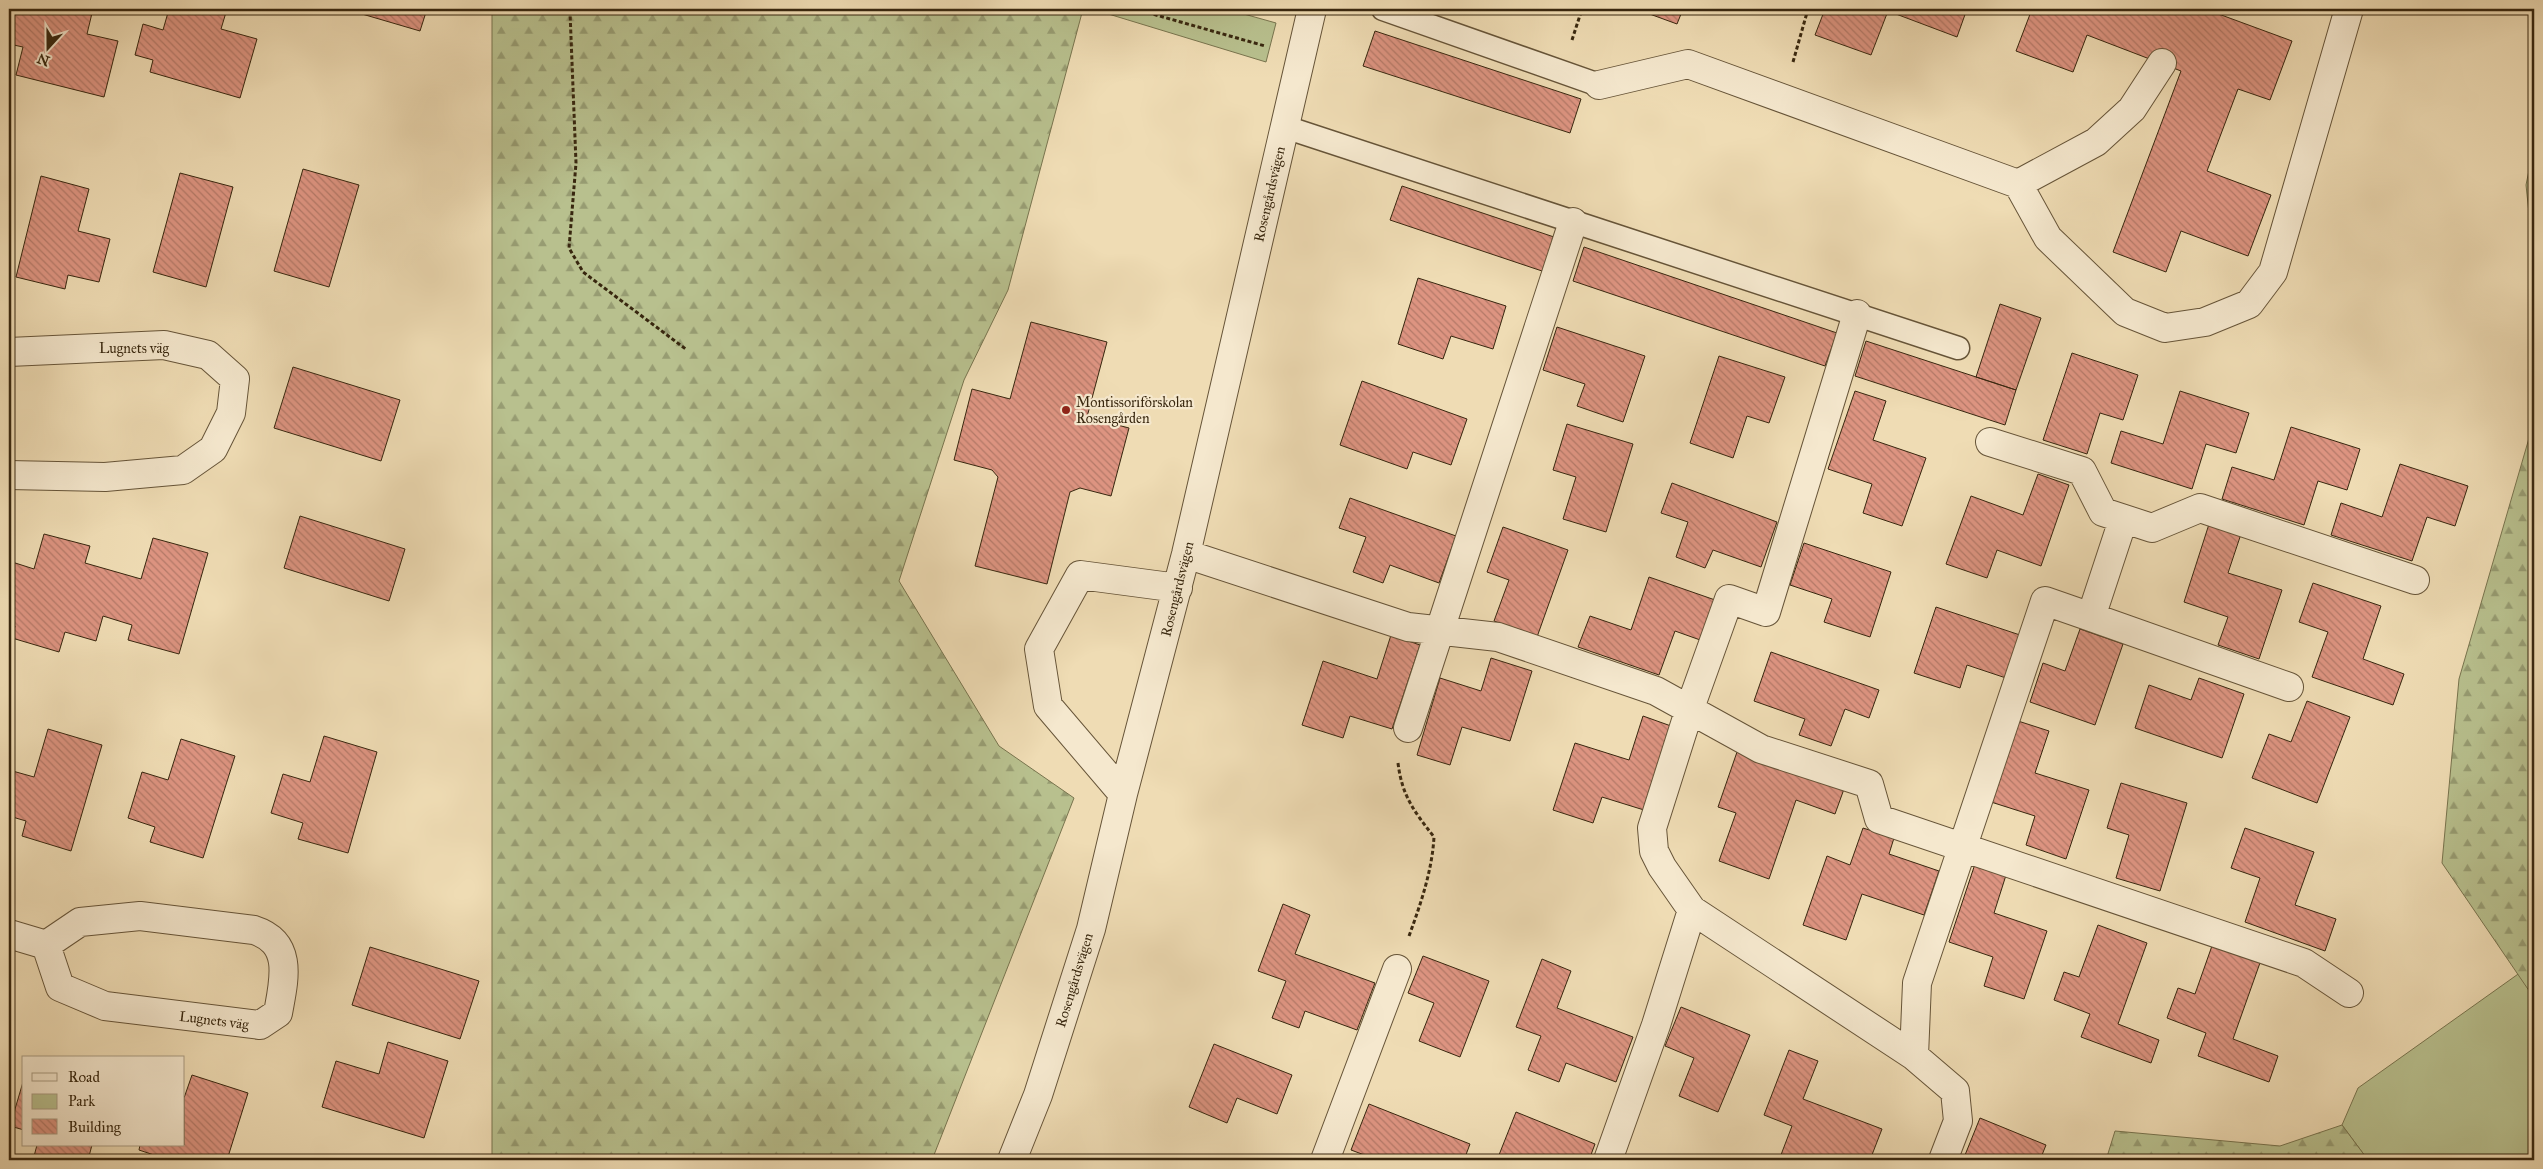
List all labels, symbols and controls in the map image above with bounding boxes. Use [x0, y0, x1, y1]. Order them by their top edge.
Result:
north arrow [22, 22, 72, 72]
text: N [35, 50, 52, 70]
street label: Rosengårdsvägen [1250, 144, 1289, 244]
street label: Lugnets väg [99, 340, 169, 357]
place label: Montissoriförskolan Rosengården [1076, 394, 1193, 427]
marker: Montissoriförskolan Rosengården [1060, 404, 1072, 416]
street label: Rosengårdsvägen [1157, 539, 1198, 639]
street label: Rosengårdsvägen [1052, 931, 1097, 1029]
street label: Lugnets väg [178, 1008, 250, 1033]
legend [22, 1056, 185, 1146]
text: Road [68, 1068, 100, 1086]
text: Park [68, 1092, 95, 1110]
text: Building [68, 1118, 122, 1136]

